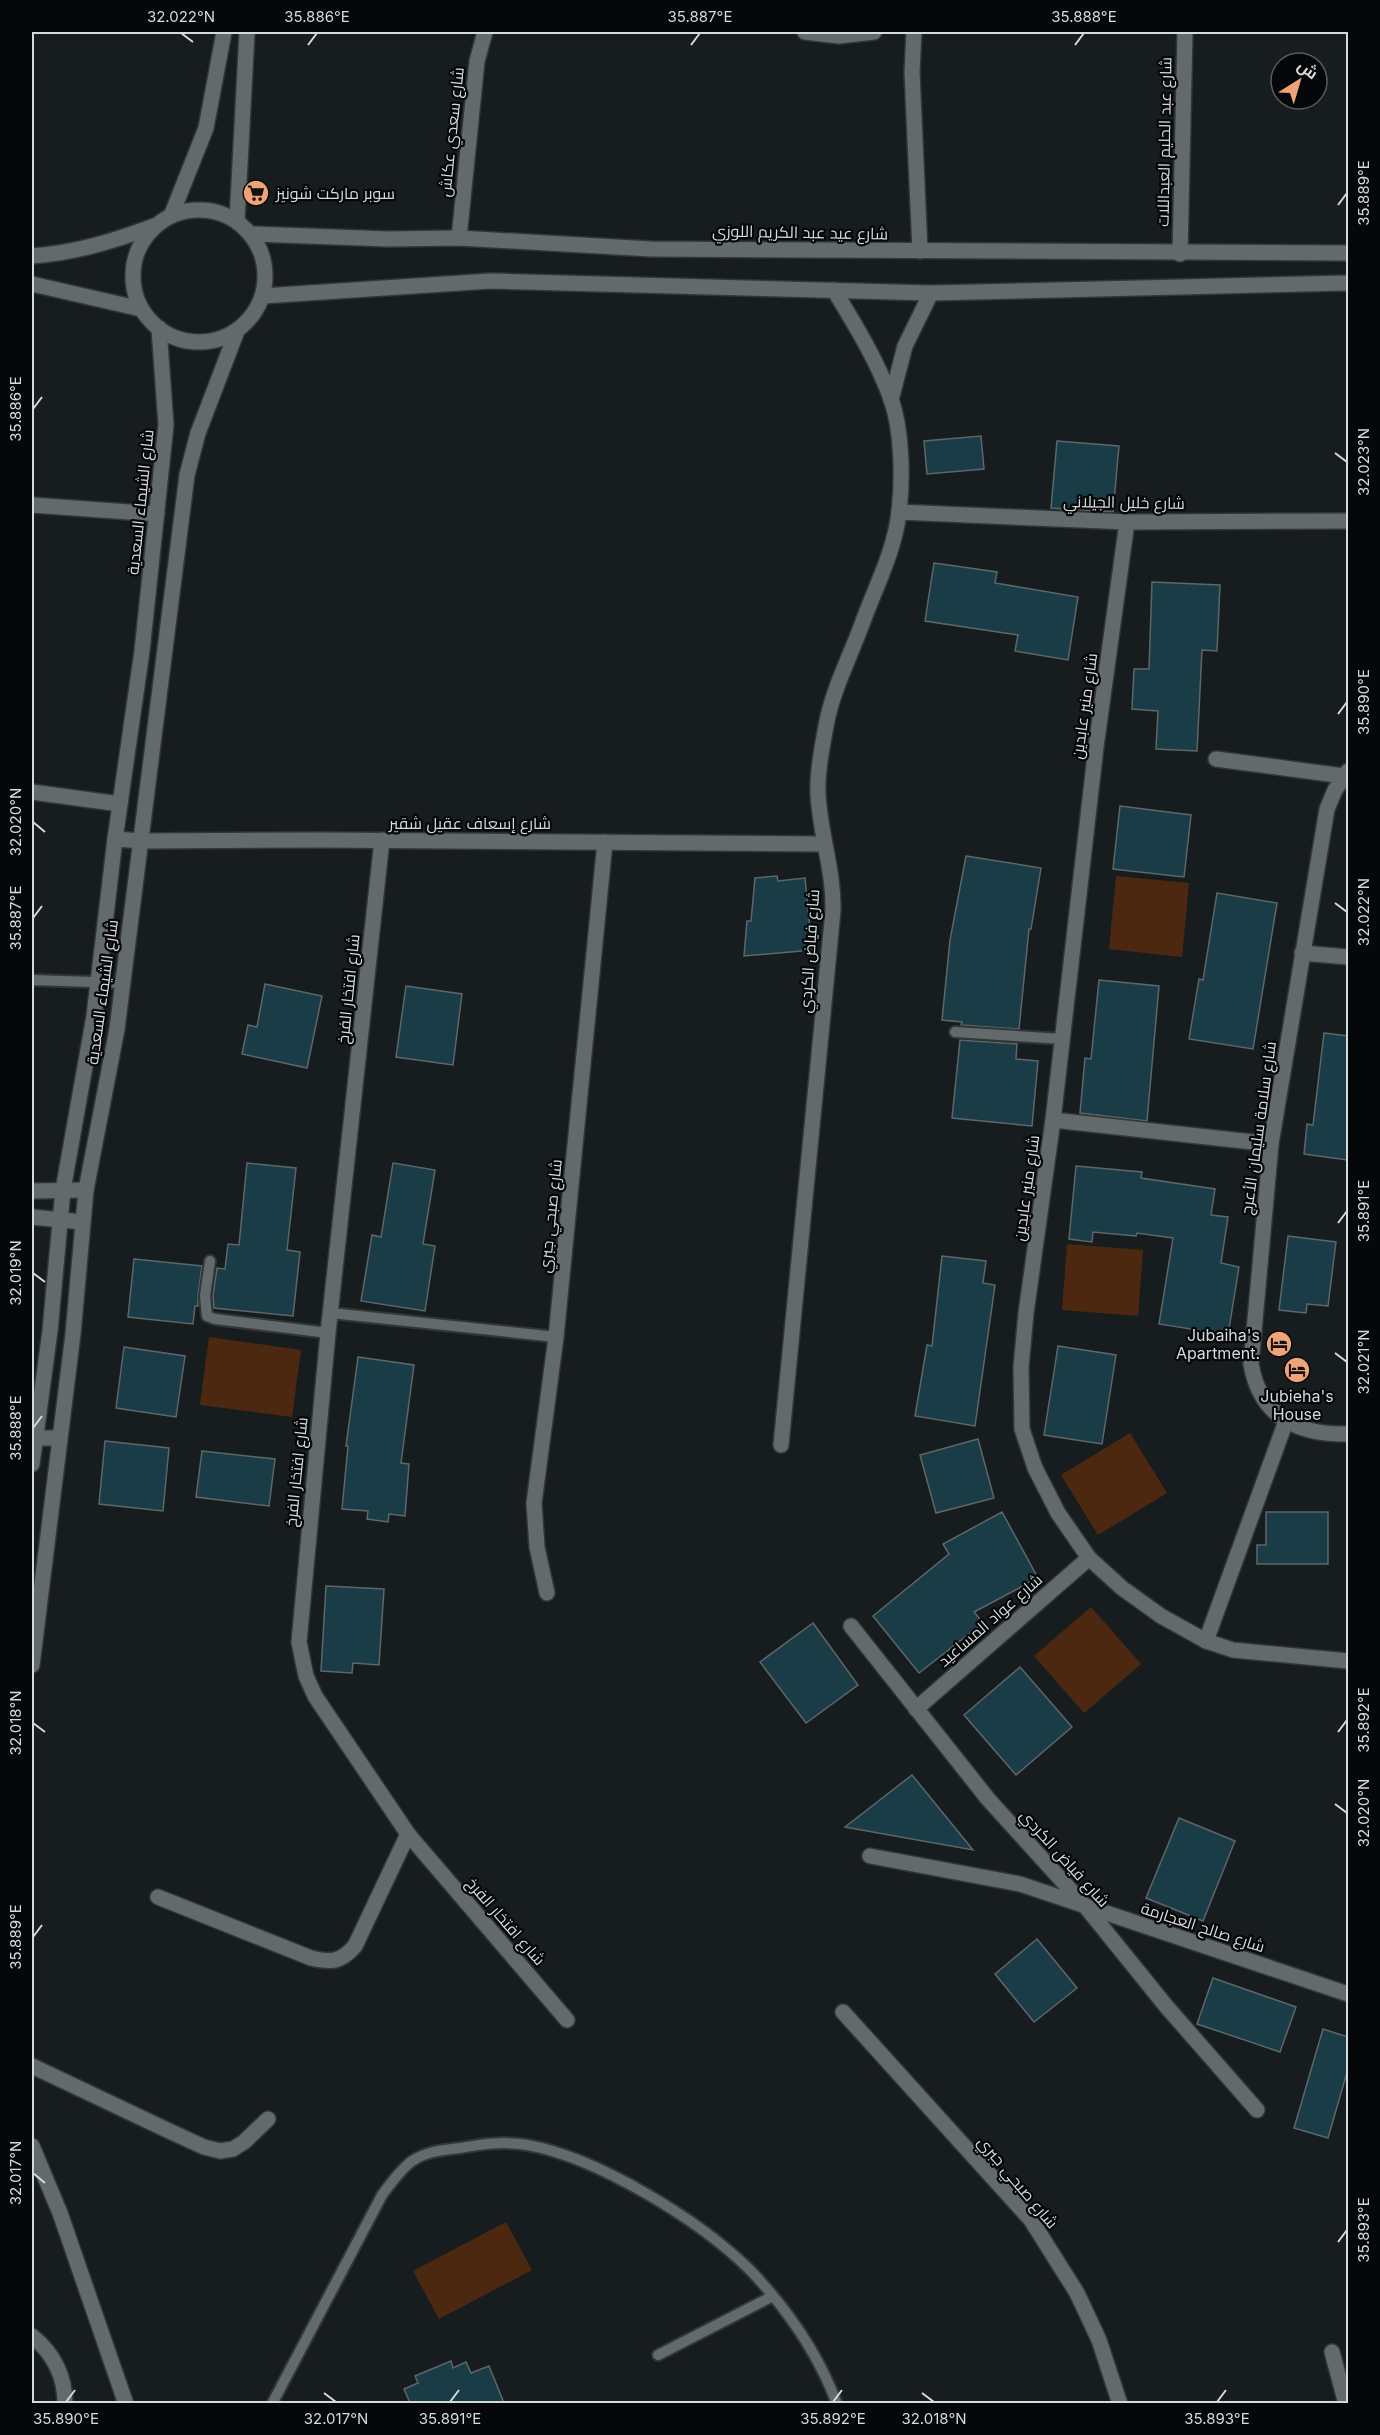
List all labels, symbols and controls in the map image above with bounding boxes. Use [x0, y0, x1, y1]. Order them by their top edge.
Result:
text: 32.022°N [147, 7, 215, 26]
text: 35.886°E [284, 7, 350, 26]
text: 35.887°E [668, 7, 732, 26]
text: 35.888°E [1051, 7, 1117, 26]
north arrow [1269, 51, 1329, 111]
text: ش [1294, 55, 1322, 83]
street label: شارع عبد الحليم العبداللات [1153, 57, 1177, 227]
street label: شارع سعدي عكاش [434, 66, 472, 198]
text: 35.889°E [1354, 160, 1373, 226]
supermarket icon: سوبر ماركت شونيز [241, 178, 271, 208]
place label: سوبر ماركت شونيز [275, 183, 395, 203]
street label: شارع عيد عبد الكريم اللوزي [712, 220, 888, 248]
text: 35.886°E [6, 376, 25, 442]
street label: شارع الشيماء السعدية [122, 428, 160, 576]
text: 32.023°N [1354, 428, 1373, 496]
street label: شارع خليل الجيلاني [1063, 491, 1185, 517]
street label: شارع منير عابدين [1067, 652, 1103, 761]
text: 35.890°E [1354, 669, 1373, 735]
text: 32.020°N [6, 788, 25, 856]
street label: شارع إسعاف عقيل شقير [388, 813, 551, 835]
text: 32.022°N [1354, 878, 1373, 946]
text: 35.887°E [6, 886, 25, 950]
street label: شارع فياض الكردي [795, 888, 827, 1014]
street label: شارع الشيماء السعدية [82, 918, 124, 1066]
street label: شارع افتخار الفرخ [332, 933, 366, 1045]
street label: شارع سلامة سليمان الأعرج [1236, 1040, 1282, 1216]
street label: شارع منير عابدين [1009, 1134, 1045, 1243]
street label: شارع صبحي جبري [534, 1158, 570, 1274]
text: 35.891°E [1354, 1180, 1373, 1242]
text: 32.019°N [6, 1240, 25, 1306]
place label: Jubaiha's Apartment. [1176, 1325, 1260, 1363]
hotel icon: Jubaiha's Apartment. [1264, 1329, 1294, 1359]
text: 32.021°N [1354, 1329, 1373, 1395]
hotel icon: Jubieha's House [1282, 1355, 1312, 1385]
place label: Jubieha's House [1260, 1386, 1334, 1424]
text: 35.888°E [6, 1395, 25, 1461]
street label: شارع افتخار الفرخ [280, 1416, 314, 1528]
street label: شارع عواد المساعيد [934, 1569, 1047, 1672]
text: 35.892°E [1354, 1687, 1373, 1753]
text: 32.018°N [6, 1690, 25, 1756]
text: 32.020°N [1354, 1779, 1373, 1847]
street label: شارع فياض الكردي [1013, 1805, 1114, 1914]
street label: شارع افتخار الفرخ [461, 1873, 550, 1970]
street label: شارع صالح العجارمة [1138, 1898, 1268, 1958]
text: 35.889°E [6, 1904, 25, 1970]
street label: شارع صبحي جبري [971, 2132, 1062, 2235]
text: 32.017°N [6, 2141, 25, 2205]
text: 35.893°E [1354, 2197, 1373, 2263]
text: 35.890°E [33, 2409, 99, 2428]
text: 32.017°N [304, 2409, 368, 2428]
text: 35.891°E [419, 2409, 481, 2428]
text: 35.892°E [800, 2409, 866, 2428]
text: 32.018°N [901, 2409, 967, 2428]
text: 35.893°E [1184, 2409, 1250, 2428]

